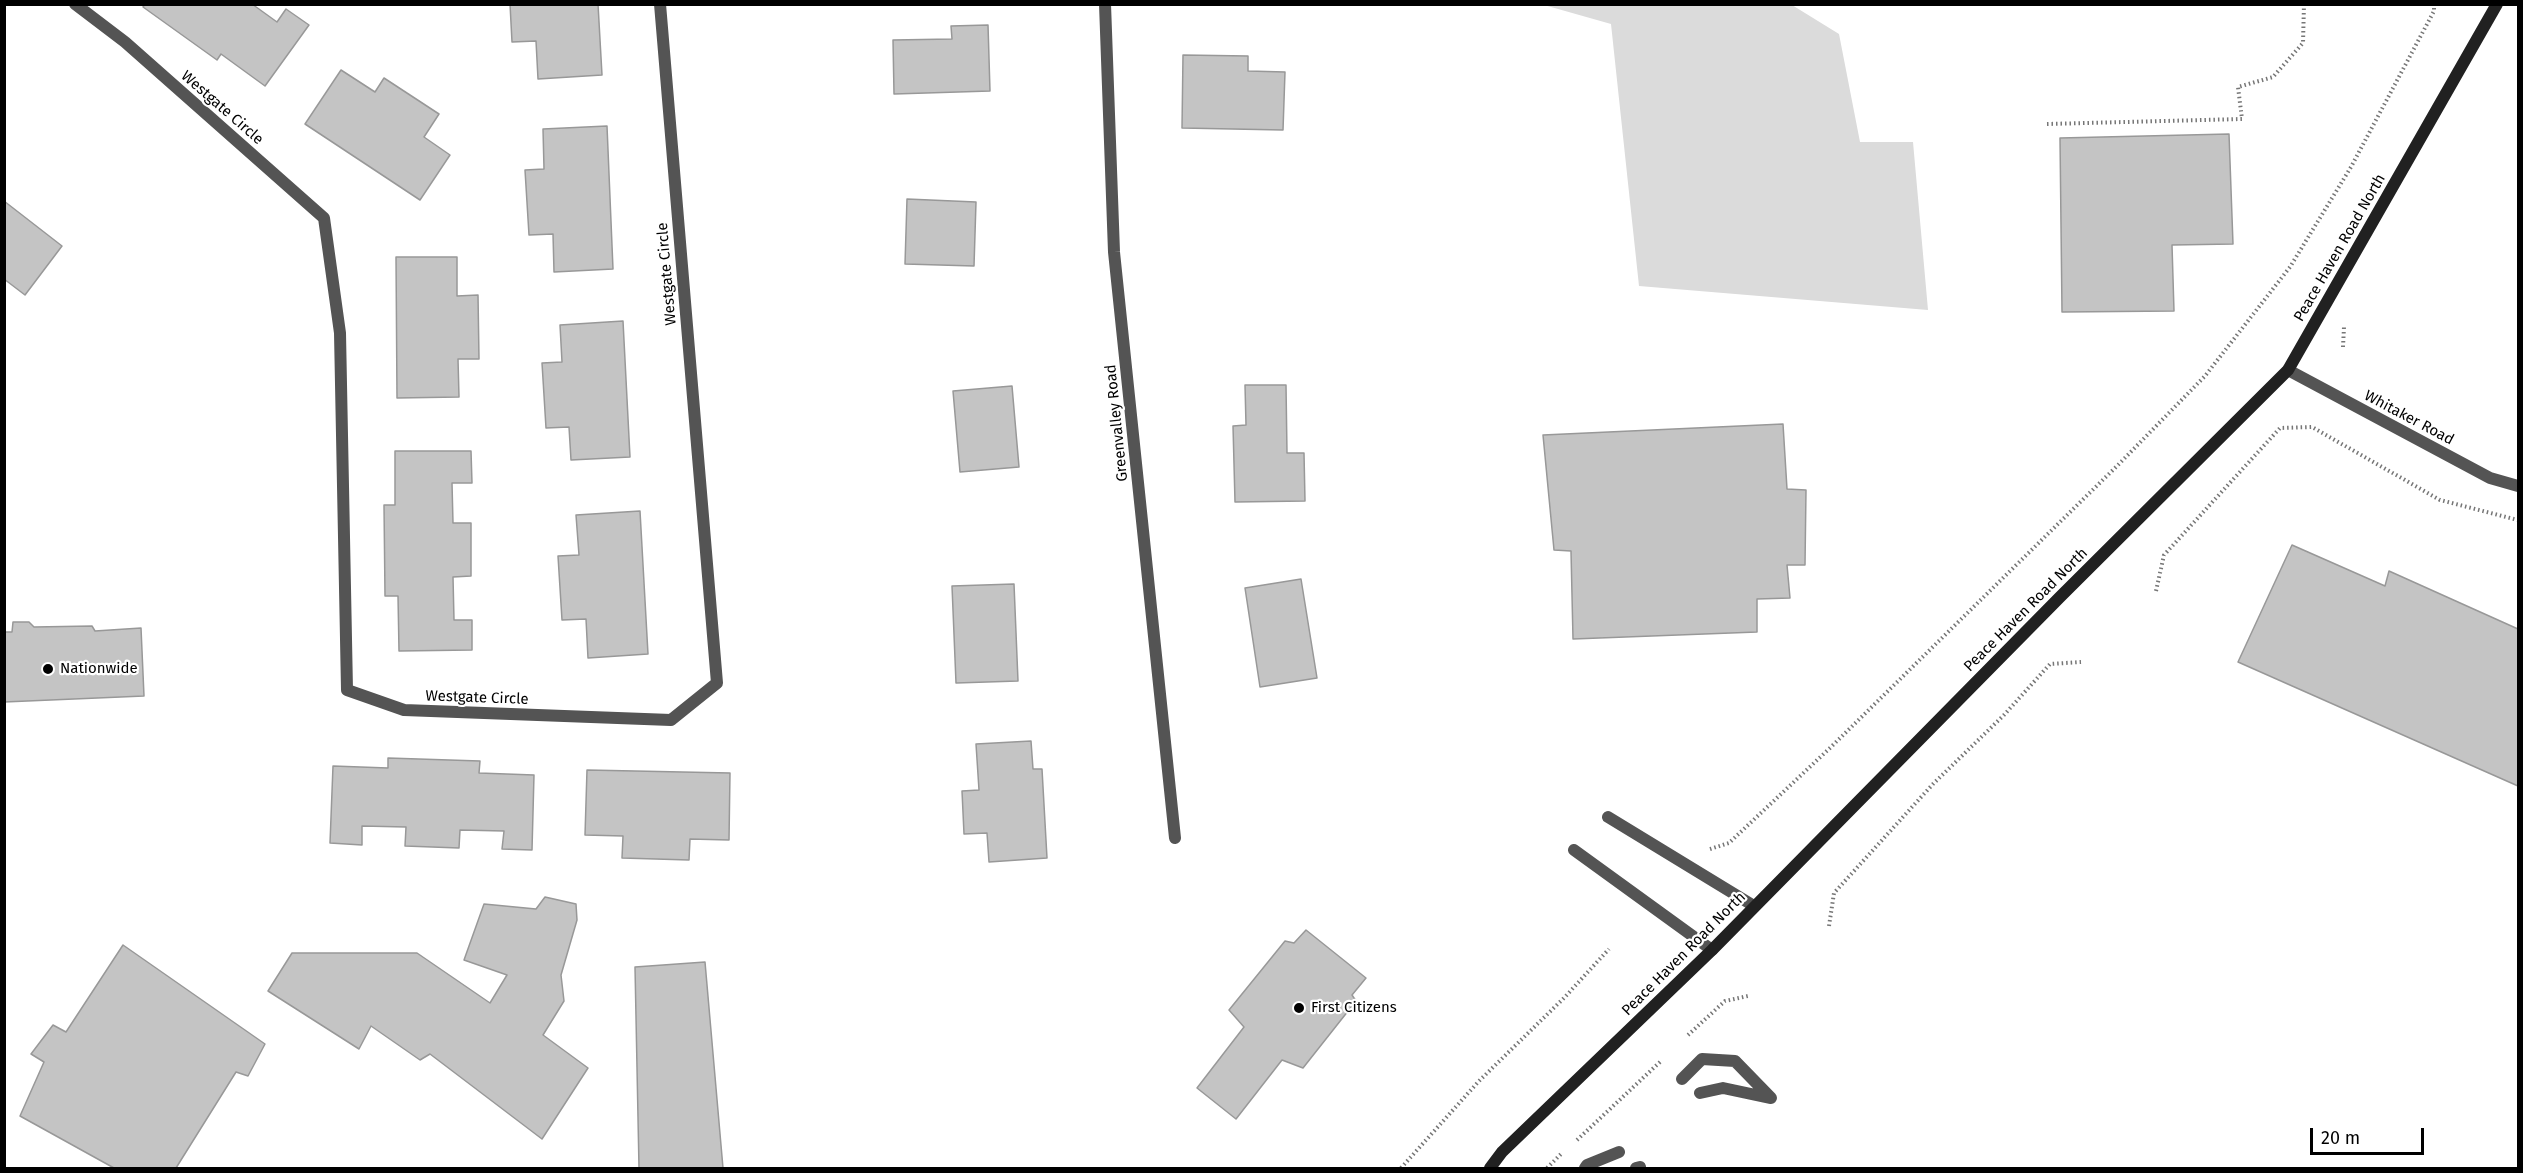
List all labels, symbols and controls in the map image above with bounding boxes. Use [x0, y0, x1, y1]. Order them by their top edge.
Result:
street label: Westgate Circle [177, 67, 267, 149]
street label: Peace Haven Road North [2290, 171, 2390, 325]
street label: Westgate Circle [654, 222, 680, 326]
street label: Greenvalley Road [1102, 363, 1132, 483]
street label: Whitaker Road [2361, 387, 2457, 449]
street label: Peace Haven Road North [1960, 544, 2092, 676]
place label: Nationwide [60, 660, 138, 678]
marker: Nationwide [41, 662, 55, 676]
street label: Westgate Circle [425, 687, 529, 709]
street label: Peace Haven Road North [1618, 888, 1750, 1020]
place label: First Citizens [1311, 999, 1397, 1017]
marker: First Citizens [1292, 1001, 1306, 1015]
scale bar [2313, 1116, 2427, 1154]
text: 20 m [2321, 1127, 2360, 1149]

